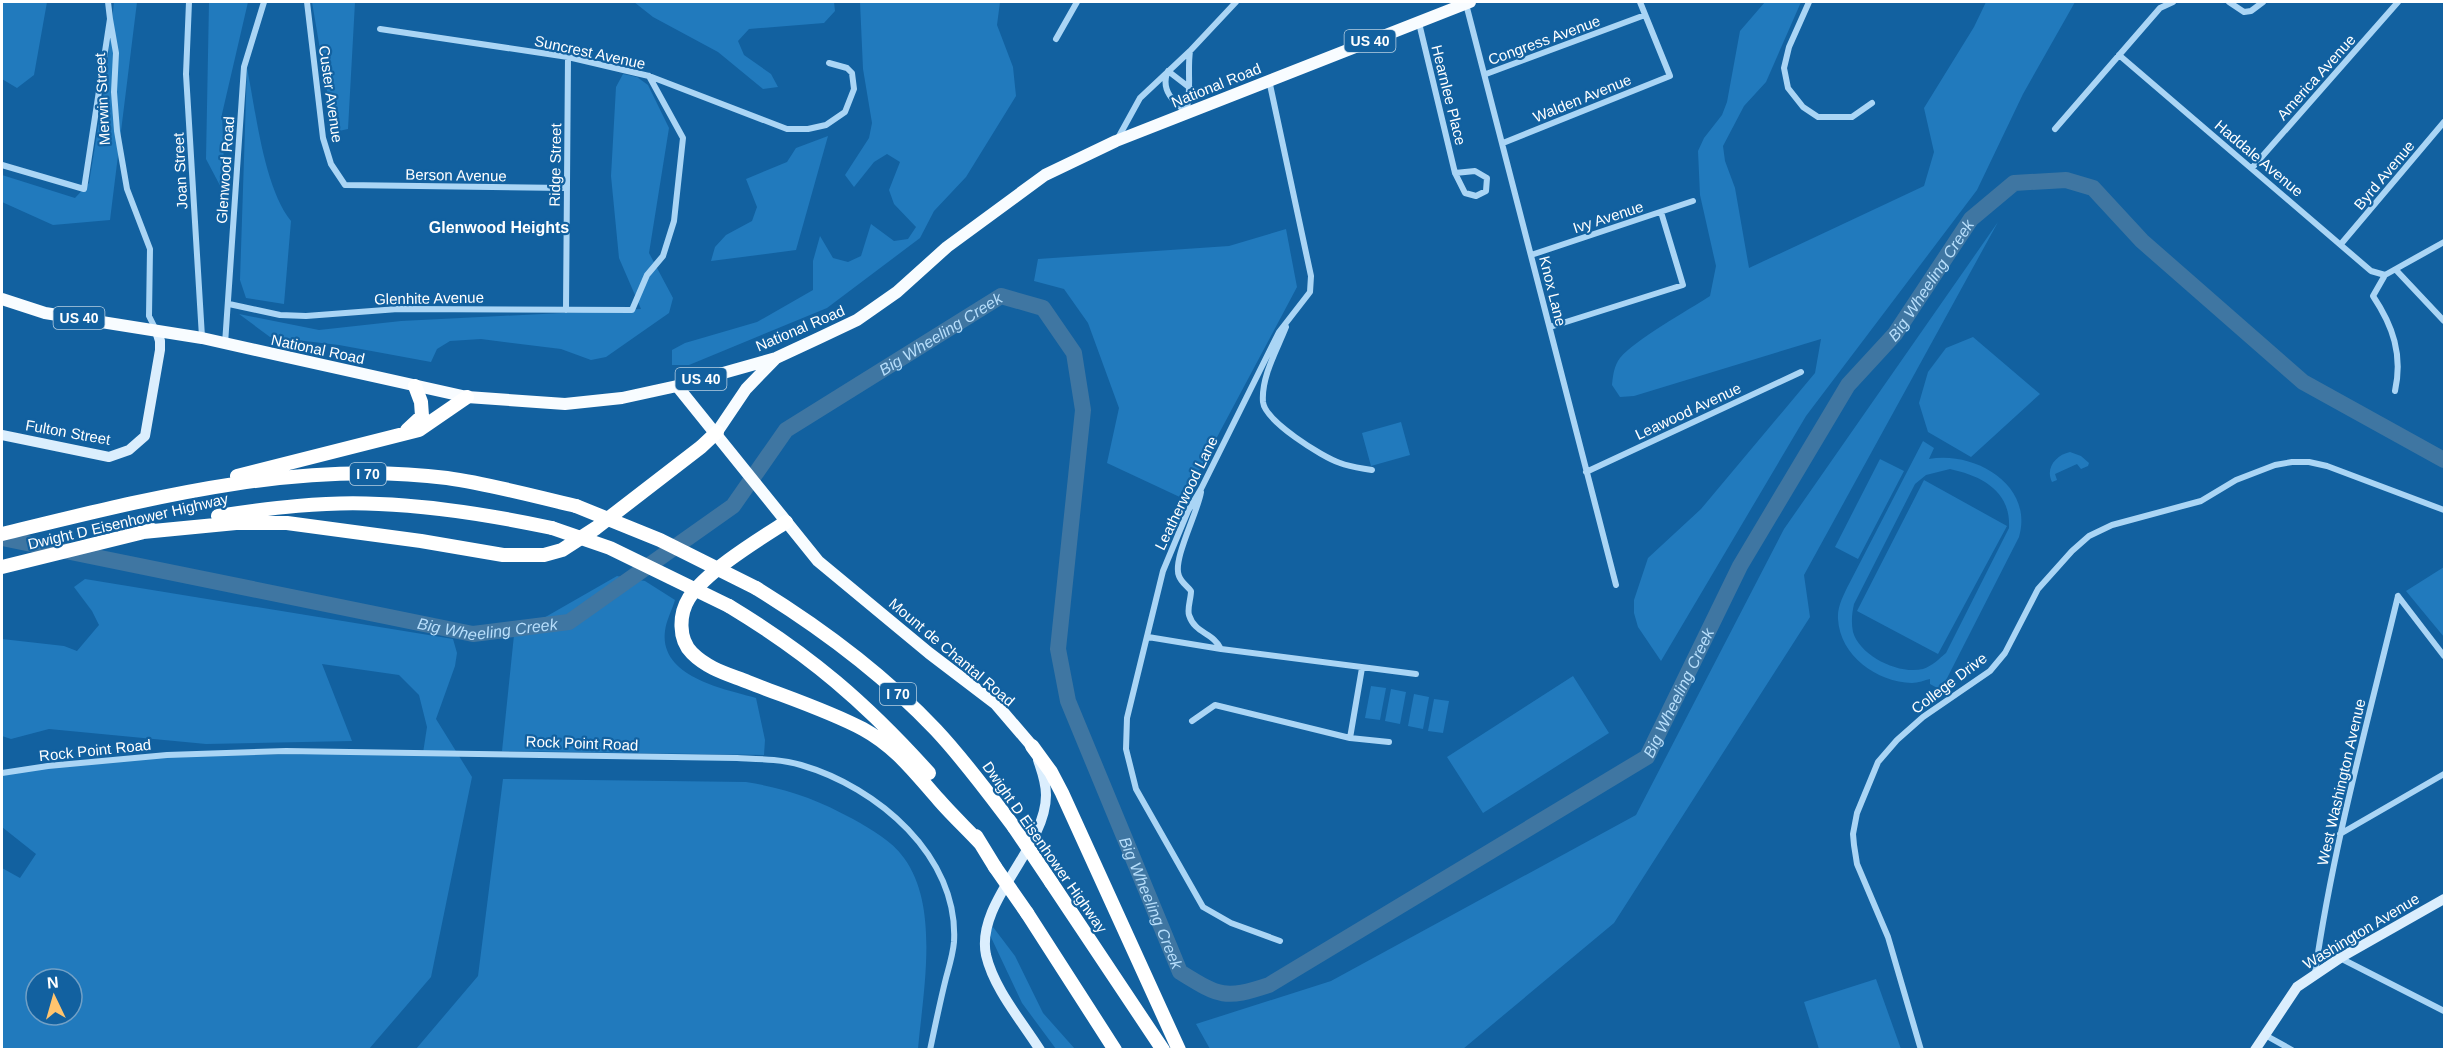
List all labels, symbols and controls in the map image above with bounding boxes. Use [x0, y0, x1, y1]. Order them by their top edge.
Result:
street label: Congress Avenue [1486, 12, 1602, 68]
road number: US 40 [1344, 30, 1396, 52]
street label: America Avenue [2273, 31, 2359, 123]
street label: Suncrest Avenue [533, 32, 647, 72]
street label: Hearnlee Place [1428, 43, 1470, 147]
street label: Custer Avenue [316, 44, 346, 144]
street label: Merwin Street [91, 52, 113, 146]
street label: National Road [1169, 59, 1263, 111]
street label: Walden Avenue [1530, 71, 1634, 125]
street label: Glenwood Road [213, 116, 237, 224]
street label: Haddale Avenue [2211, 116, 2307, 200]
street label: Ridge Street [546, 122, 564, 207]
street label: Joan Street [169, 131, 190, 210]
street label: Byrd Avenue [2350, 137, 2418, 213]
street label: Berson Avenue [405, 166, 507, 184]
street label: Ivy Avenue [1571, 198, 1645, 236]
water label: Big Wheeling Creek [1885, 215, 1977, 344]
district label: Glenwood Heights [429, 219, 569, 236]
street label: Knox Lane [1536, 254, 1570, 328]
street label: Glenhite Avenue [374, 289, 484, 307]
water label: Big Wheeling Creek [876, 289, 1006, 378]
street label: National Road [753, 302, 847, 354]
road number: US 40 [54, 307, 104, 329]
street label: National Road [270, 331, 366, 367]
road number: US 40 [676, 368, 726, 390]
street label: Leawood Avenue [1632, 379, 1744, 443]
street label: Fulton Street [24, 416, 113, 448]
street label: Leatherwood Lane [1151, 433, 1221, 553]
road number: I 70 [350, 463, 386, 485]
street label: Dwight D Eisenhower Highway [26, 490, 230, 552]
street label: Mount de Chantal Road [886, 595, 1018, 709]
water label: Big Wheeling Creek [416, 614, 559, 643]
water label: Big Wheeling Creek [1640, 625, 1717, 760]
street label: College Drive [1908, 649, 1990, 717]
road number: I 70 [880, 683, 916, 705]
street label: West Washington Avenue [2314, 697, 2368, 867]
street label: Rock Point Road [525, 733, 639, 753]
street label: Rock Point Road [38, 736, 152, 764]
street label: Dwight D Eisenhower Highway [979, 758, 1111, 936]
water label: Big Wheeling Creek [1117, 834, 1187, 972]
street label: Washington Avenue [2300, 890, 2422, 972]
north arrow [24, 967, 84, 1027]
text: N [46, 974, 59, 992]

